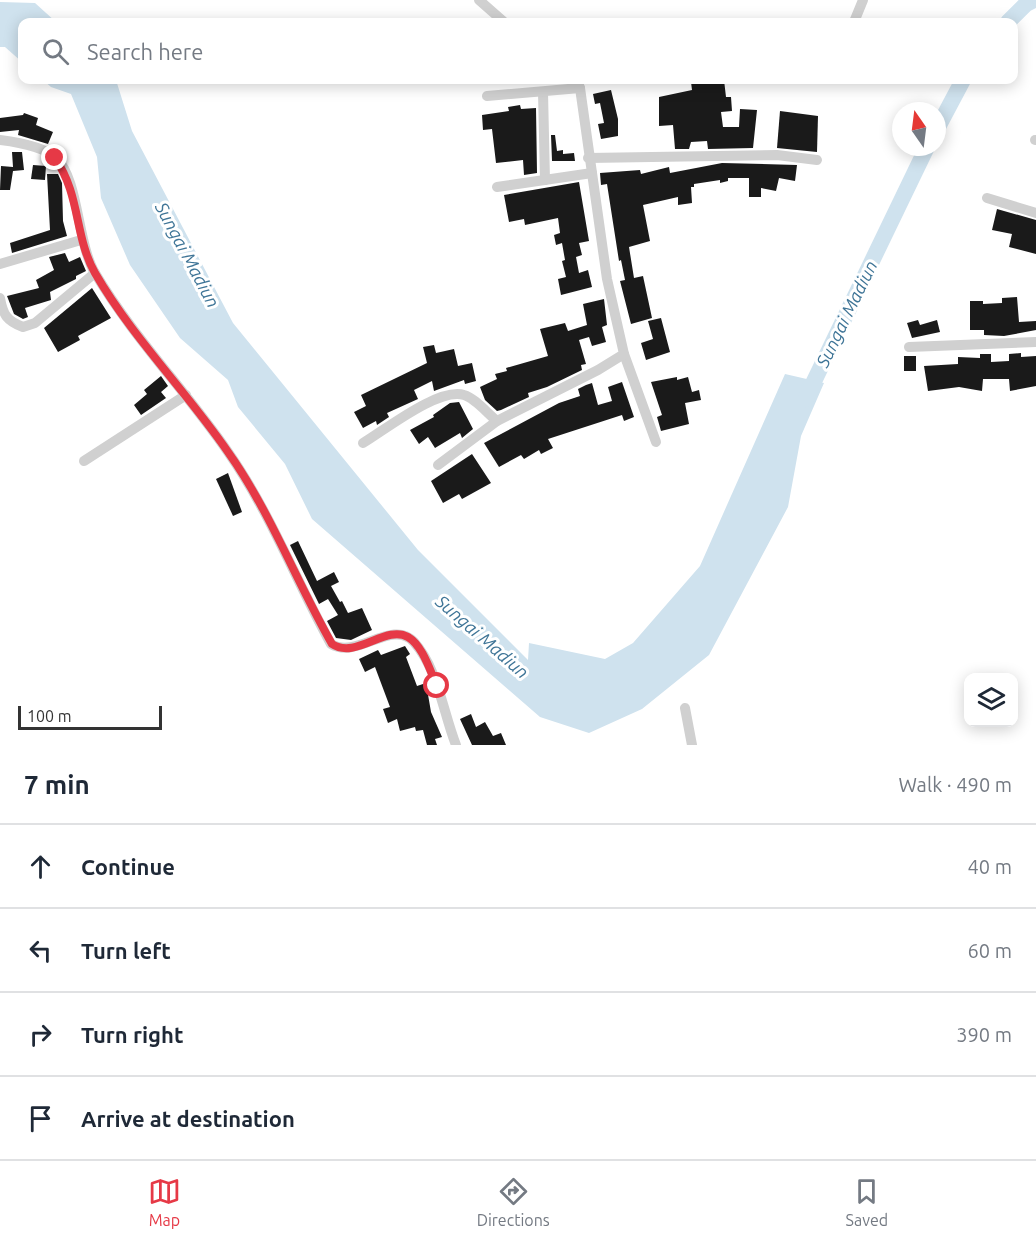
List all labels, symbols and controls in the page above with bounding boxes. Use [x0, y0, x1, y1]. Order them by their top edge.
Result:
search box [18, 18, 1018, 84]
icon: search [39, 35, 72, 68]
text: Search here [87, 39, 203, 64]
north arrow [892, 102, 946, 156]
route end [41, 144, 67, 170]
water label: Sungai Madiun [151, 198, 224, 311]
water label: Sungai Madiun [811, 257, 881, 371]
water label: Sungai Madiun [431, 590, 533, 682]
route start [423, 672, 449, 698]
map controls [964, 673, 1018, 727]
button: layers [964, 673, 1018, 727]
scale bar [18, 703, 162, 730]
text: 100 m [27, 707, 72, 725]
text: 7 min [24, 770, 90, 799]
text: Walk · 490 m [899, 773, 1012, 796]
icon: ahead [24, 850, 57, 883]
text: Continue [81, 854, 175, 879]
text: 40 m [968, 855, 1012, 878]
icon: left [24, 934, 57, 967]
text: Turn left [81, 938, 171, 963]
text: 60 m [968, 939, 1012, 962]
icon: right [24, 1018, 57, 1051]
text: Turn right [81, 1022, 183, 1047]
text: 390 m [956, 1023, 1012, 1046]
icon: arrive [24, 1102, 57, 1135]
text: Arrive at destination [81, 1106, 295, 1131]
tab: Map [148, 1175, 181, 1229]
tab: Directions [477, 1175, 550, 1229]
tab: Saved [846, 1175, 888, 1229]

